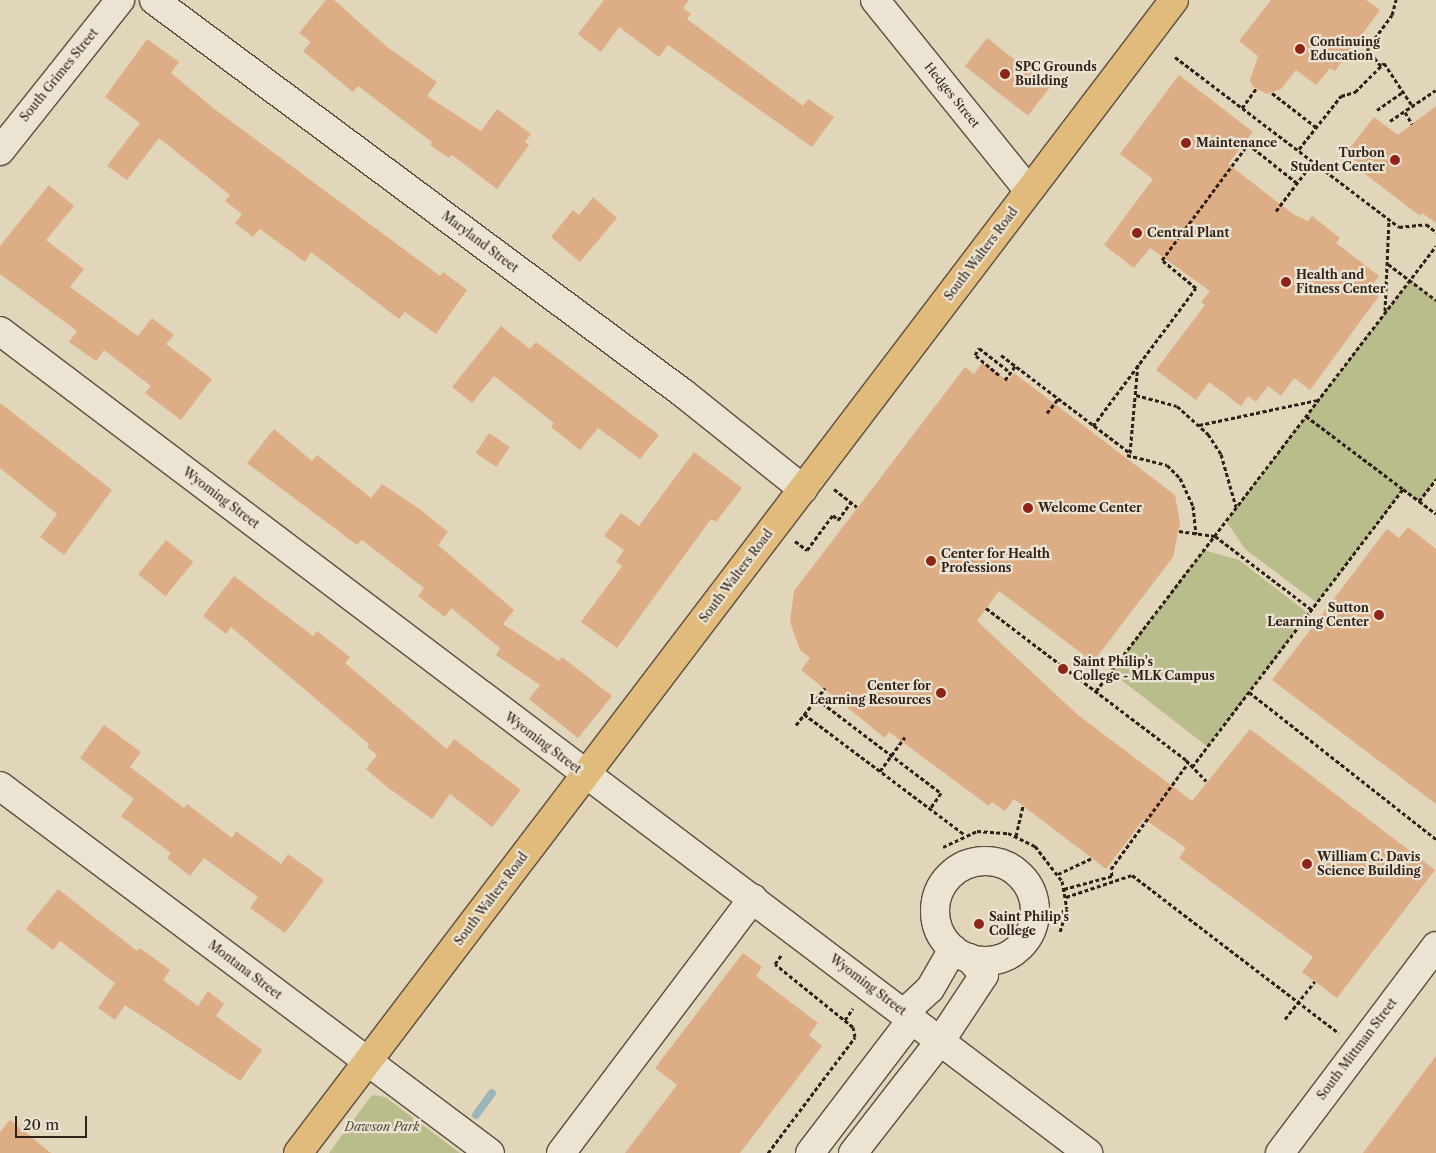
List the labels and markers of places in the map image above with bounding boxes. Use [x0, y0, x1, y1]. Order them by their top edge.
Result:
place label: Continuing Education [1310, 35, 1380, 63]
marker: Continuing Education [1294, 43, 1306, 55]
place label: SPC Grounds Building [1015, 60, 1097, 88]
marker: SPC Grounds Building [999, 68, 1011, 80]
place label: Maintenance [1196, 136, 1277, 150]
marker: Maintenance [1180, 137, 1192, 149]
place label: Turbon Student Center [1290, 146, 1385, 174]
marker: Turbon Student Center [1389, 154, 1401, 166]
place label: Central Plant [1147, 226, 1229, 240]
marker: Central Plant [1131, 227, 1143, 239]
place label: Health and Fitness Center [1296, 268, 1386, 296]
marker: Health and Fitness Center [1280, 276, 1292, 288]
place label: Welcome Center [1038, 501, 1142, 515]
marker: Welcome Center [1022, 502, 1034, 514]
place label: Center for Health Professions [941, 547, 1050, 575]
marker: Center for Health Professions [925, 555, 937, 567]
place label: Sutton Learning Center [1267, 601, 1369, 629]
marker: Sutton Learning Center [1373, 609, 1385, 621]
place label: Saint Philip's College - MLK Campus [1073, 655, 1215, 683]
marker: Saint Philip's College - MLK Campus [1057, 663, 1069, 675]
place label: Center for Learning Resources [809, 679, 931, 707]
marker: Center for Learning Resources [935, 687, 947, 699]
place label: William C. Davis Science Building [1317, 850, 1421, 878]
marker: William C. Davis Science Building [1301, 858, 1313, 870]
place label: Saint Philip's College [989, 910, 1069, 938]
marker: Saint Philip's College [973, 918, 985, 930]

